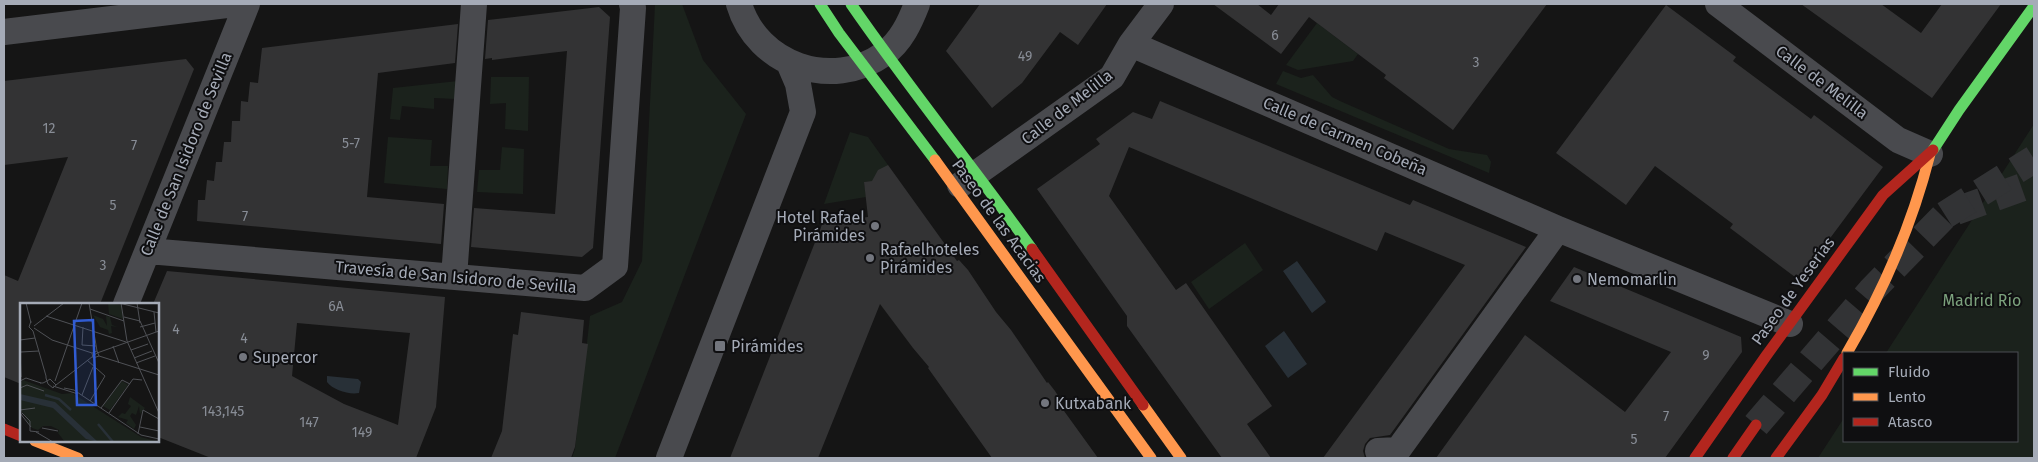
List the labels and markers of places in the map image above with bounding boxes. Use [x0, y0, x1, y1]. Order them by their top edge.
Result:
place label: Hotel Rafael Pirámides [776, 208, 865, 245]
marker: Hotel Rafael Pirámides [869, 220, 881, 232]
place label: Rafaelhoteles Pirámides [880, 240, 979, 277]
marker: Rafaelhoteles Pirámides [864, 252, 876, 264]
place label: Nemomarlin [1587, 270, 1677, 289]
marker: Nemomarlin [1571, 273, 1583, 285]
place label: Pirámides [731, 337, 803, 356]
marker: Pirámides [713, 339, 727, 353]
place label: Supercor [253, 348, 319, 367]
marker: Supercor [237, 351, 249, 363]
place label: Kutxabank [1055, 394, 1132, 413]
marker: Kutxabank [1039, 397, 1051, 409]

